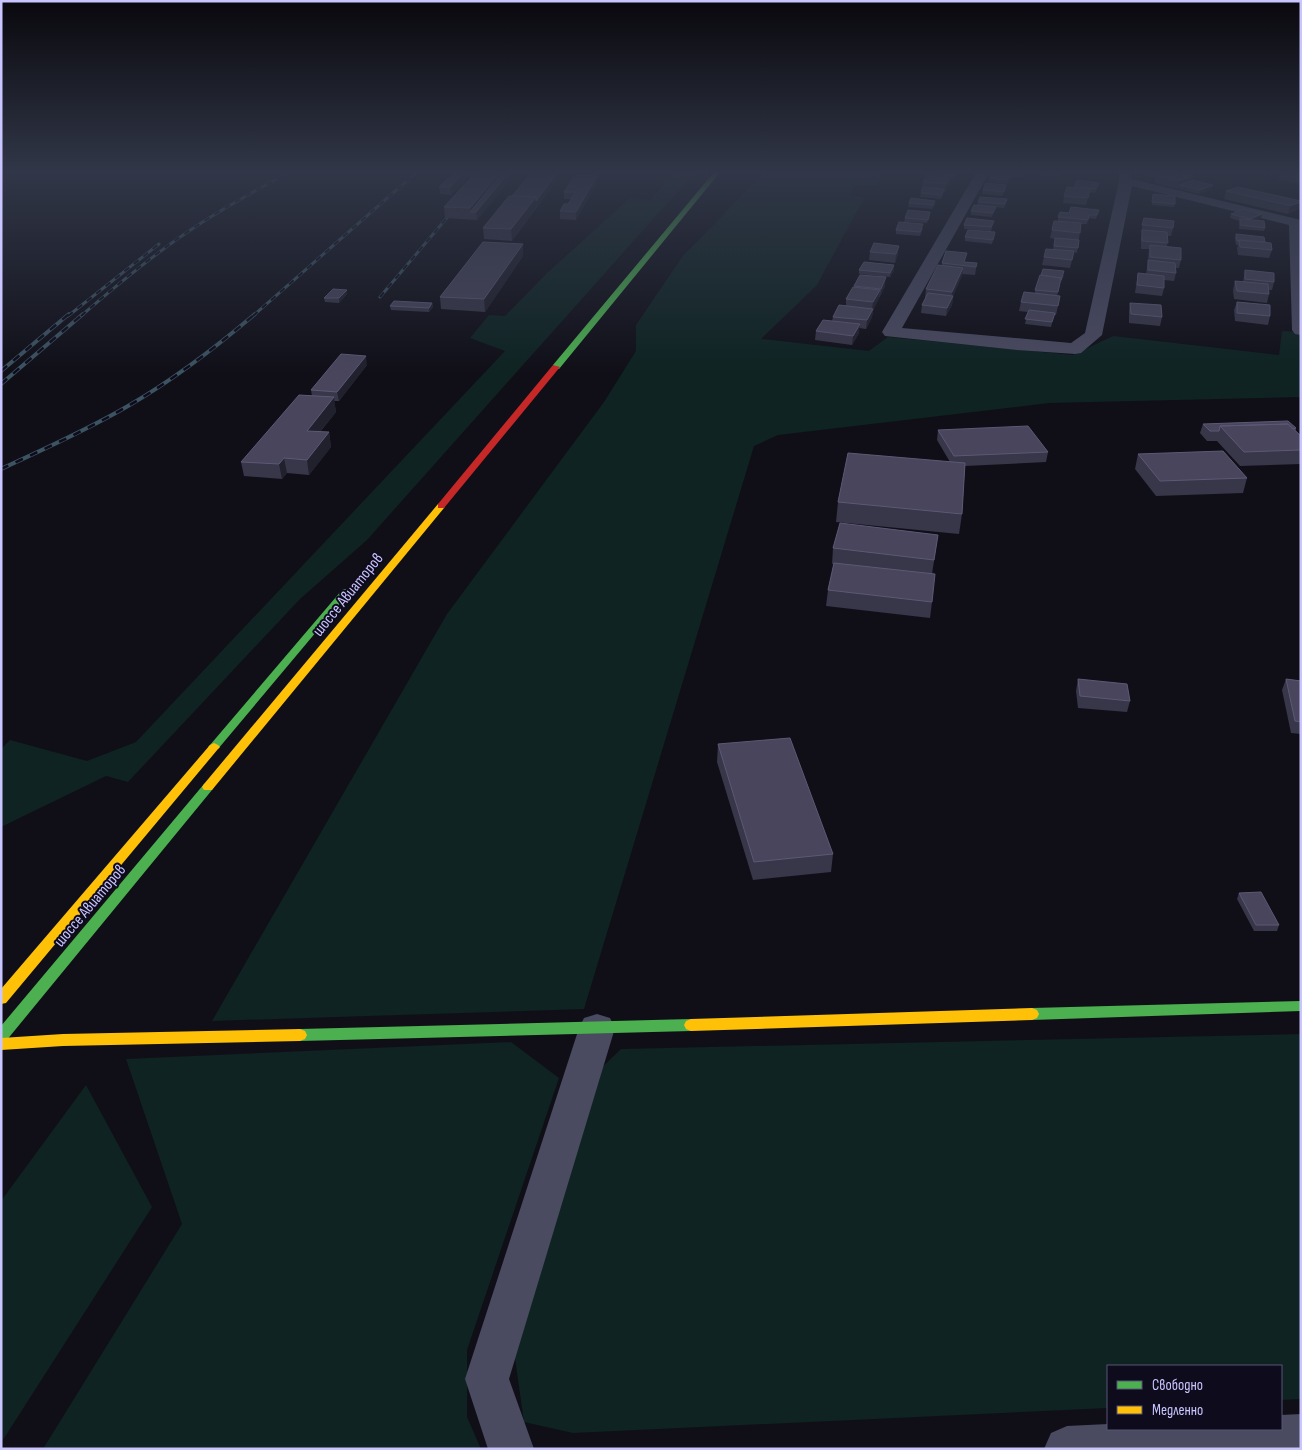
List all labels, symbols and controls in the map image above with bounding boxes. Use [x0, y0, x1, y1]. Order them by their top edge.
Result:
street label: шоссе Авиаторов [309, 550, 387, 640]
street label: шоссе Авиаторов [50, 861, 130, 951]
legend [1107, 1365, 1282, 1430]
text: Свободно [1152, 1376, 1203, 1395]
text: Медленно [1152, 1401, 1203, 1420]

